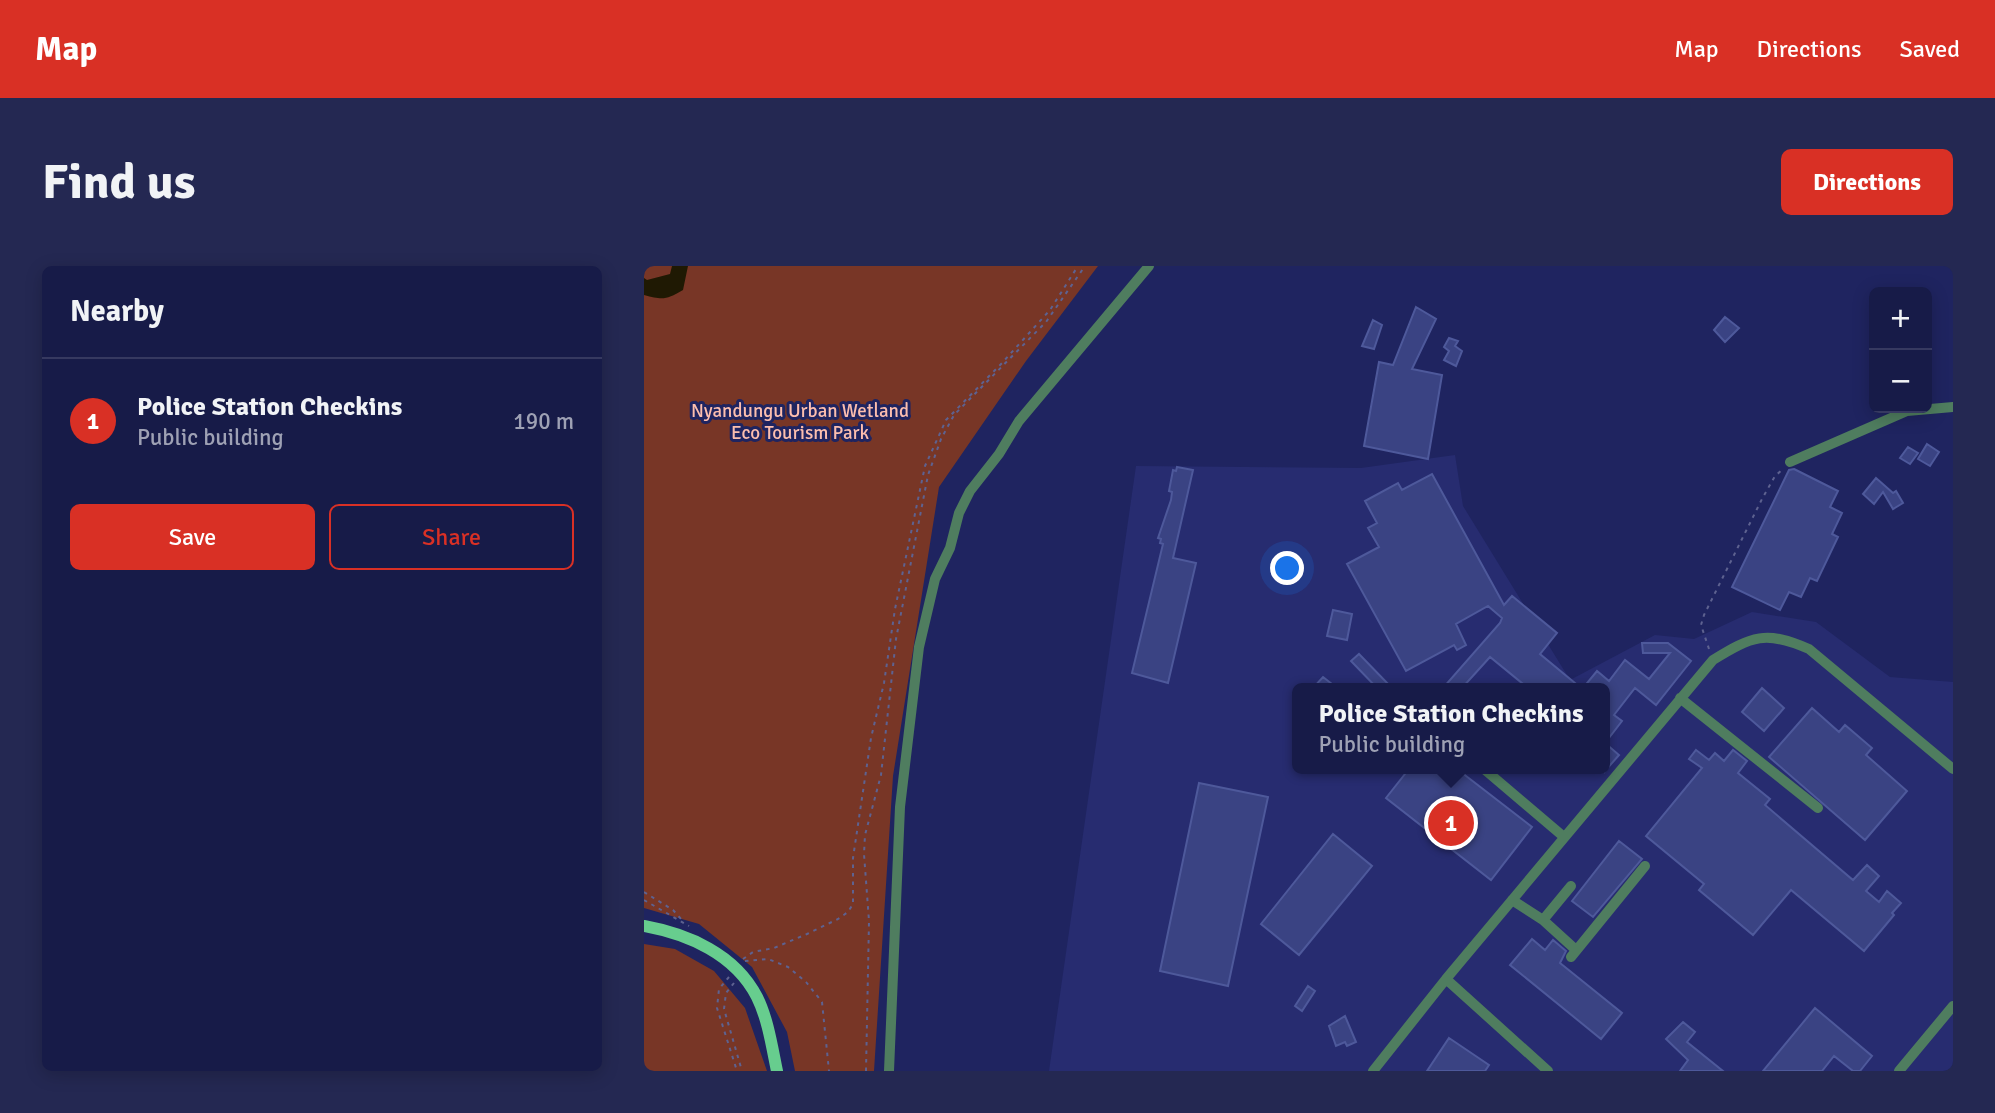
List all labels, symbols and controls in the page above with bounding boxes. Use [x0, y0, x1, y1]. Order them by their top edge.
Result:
text: Map [35, 29, 97, 70]
text: Map [1674, 34, 1719, 64]
text: Directions [1757, 34, 1862, 64]
text: Saved [1900, 34, 1960, 64]
button: Directions [1781, 149, 1953, 215]
text: Find us [42, 152, 195, 212]
map controls [1869, 287, 1932, 413]
button: + [1869, 287, 1932, 350]
text: Nearby [70, 293, 164, 330]
button: − [1869, 350, 1932, 413]
text: Police Station Checkins [137, 391, 402, 423]
park label: Nyandungu Urban Wetland Eco Tourism Park [691, 399, 909, 445]
text: 1 [87, 407, 99, 436]
text: 190 m [513, 407, 574, 436]
text: Public building [137, 423, 284, 452]
button: Save [70, 504, 315, 570]
button: Share [329, 504, 574, 570]
your location [1270, 551, 1304, 585]
popup [1292, 683, 1610, 774]
text: Police Station Checkins [1318, 698, 1584, 730]
text: Public building [1318, 730, 1465, 759]
pin: 1 [1428, 797, 1474, 849]

